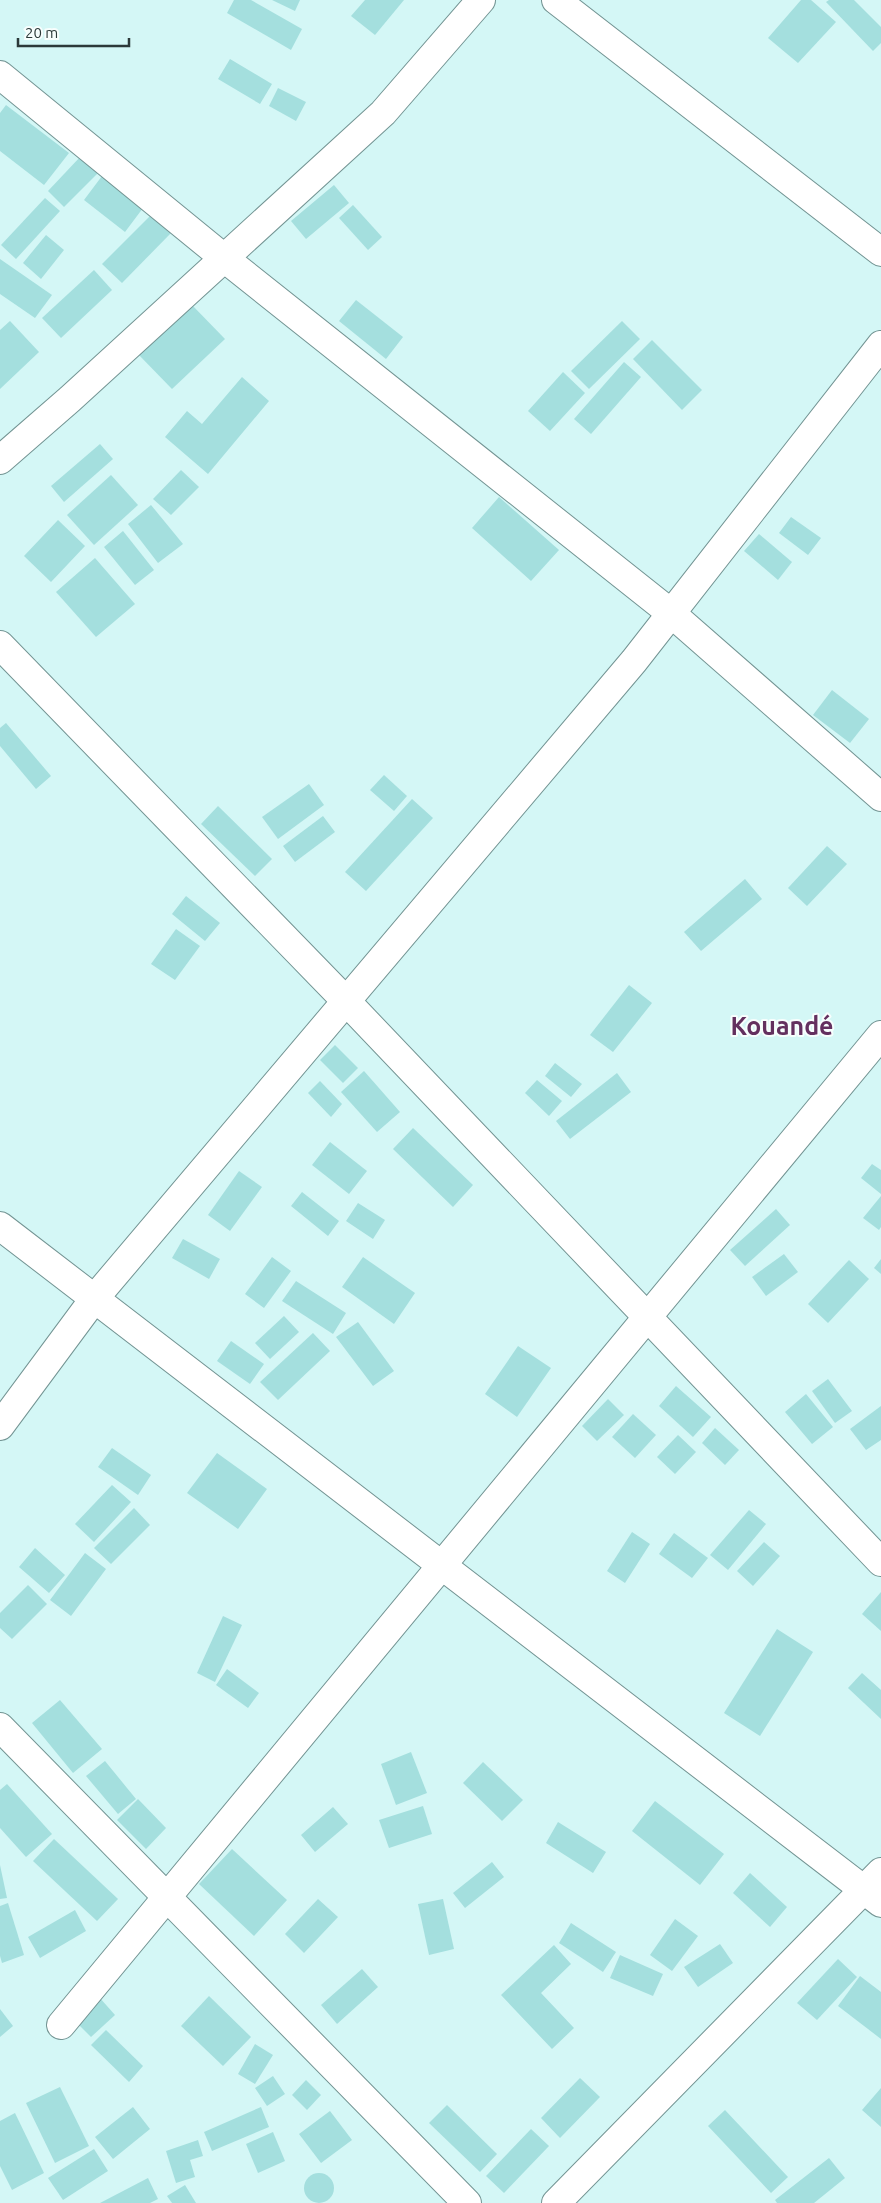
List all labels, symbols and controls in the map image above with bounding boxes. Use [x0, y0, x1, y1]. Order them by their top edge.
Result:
scale bar [18, 15, 129, 47]
text: 20 m [25, 24, 58, 41]
district label: Kouandé [730, 1012, 834, 1040]

